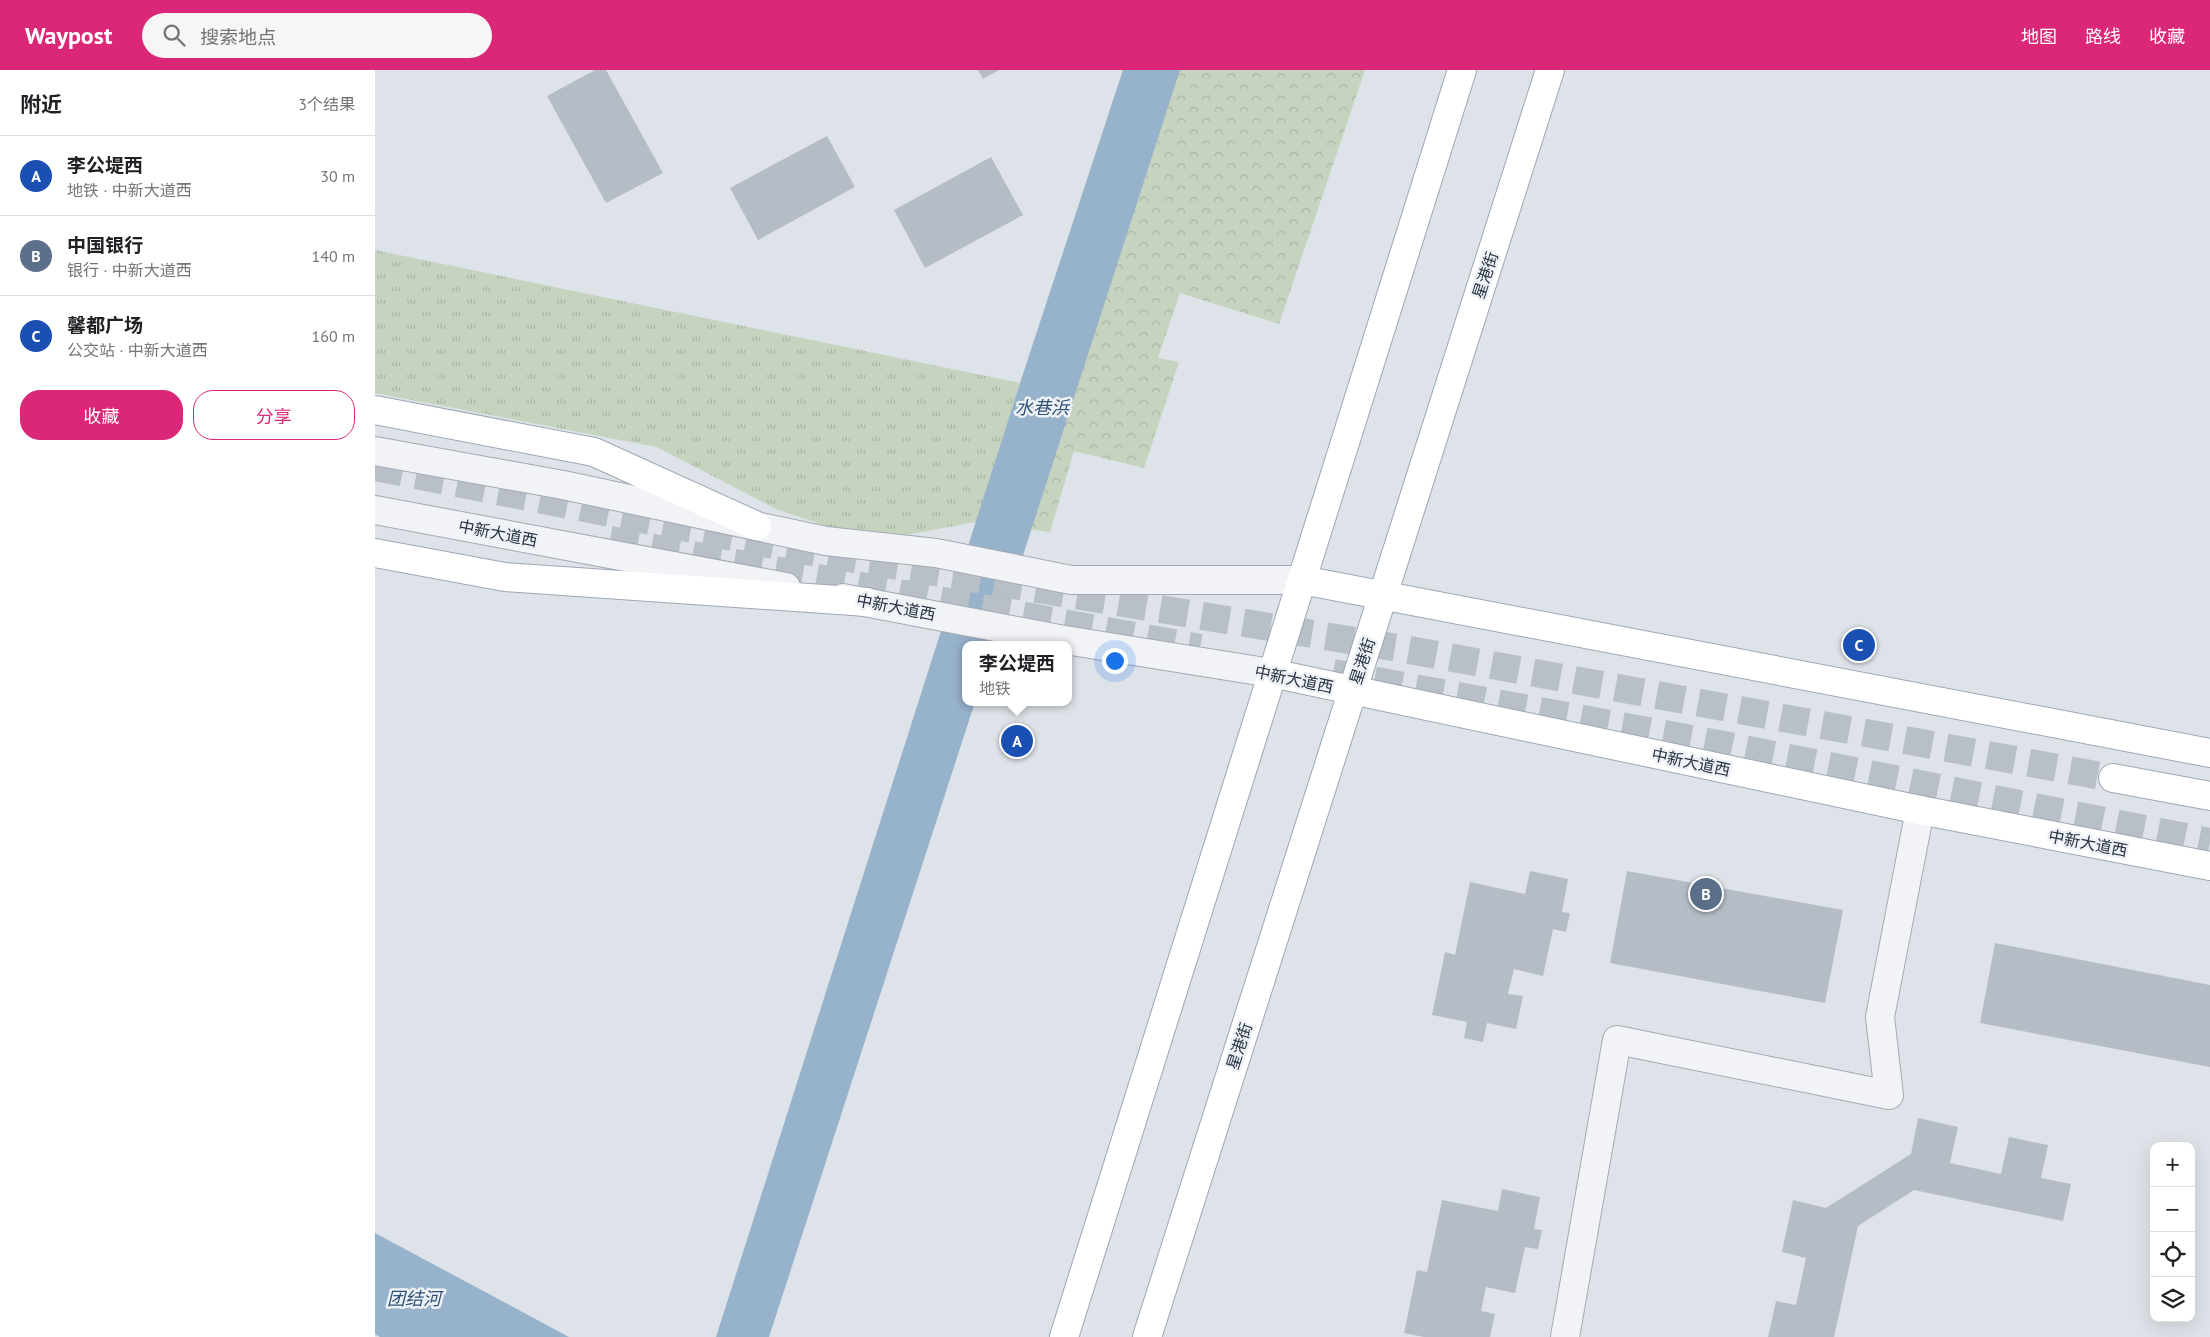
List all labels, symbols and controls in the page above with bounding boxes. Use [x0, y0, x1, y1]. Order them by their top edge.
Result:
search box [142, 13, 492, 58]
text: Waypost [25, 20, 112, 51]
icon: search [160, 21, 188, 49]
text: 搜索地点 [200, 25, 276, 49]
text: 地图 [2021, 25, 2057, 48]
text: 路线 [2085, 25, 2121, 48]
text: 收藏 [2149, 25, 2185, 48]
text: 附近 [20, 91, 62, 118]
text: 3个结果 [298, 94, 355, 114]
text: 李公堤西 [67, 153, 143, 177]
text: A [31, 166, 41, 186]
text: 30 m [320, 166, 355, 186]
text: 地铁 · 中新大道西 [67, 180, 192, 200]
text: 中国银行 [67, 233, 143, 257]
text: B [31, 246, 41, 266]
text: 140 m [312, 246, 355, 266]
street label: 星港街 [1468, 249, 1502, 301]
text: 银行 · 中新大道西 [67, 260, 192, 280]
text: 馨都广场 [67, 313, 143, 337]
text: C [32, 326, 40, 346]
text: 160 m [312, 326, 355, 346]
text: 公交站 · 中新大道西 [67, 340, 208, 360]
button: 收藏 [20, 390, 183, 440]
button: 分享 [193, 390, 355, 440]
water label: 水巷浜 [1015, 396, 1071, 419]
street label: 中新大道西 [457, 516, 539, 550]
street label: 中新大道西 [855, 590, 937, 624]
pin: C [1843, 626, 1875, 664]
street label: 星港街 [1345, 635, 1379, 687]
popup [962, 641, 1072, 706]
your location [1102, 648, 1128, 674]
text: 李公堤西 [979, 651, 1055, 675]
street label: 中新大道西 [1253, 661, 1335, 697]
text: 地铁 [979, 678, 1011, 698]
pin: A [1001, 722, 1033, 760]
street label: 中新大道西 [1650, 744, 1732, 780]
street label: 中新大道西 [2047, 826, 2129, 860]
pin: B [1690, 875, 1722, 913]
street label: 星港街 [1222, 1020, 1256, 1072]
map controls [2150, 1142, 2195, 1322]
button: + [2150, 1142, 2195, 1187]
button: − [2150, 1187, 2195, 1232]
button: locate [2150, 1232, 2195, 1277]
button: layers [2150, 1277, 2195, 1322]
water label: 团结河 [387, 1287, 444, 1310]

